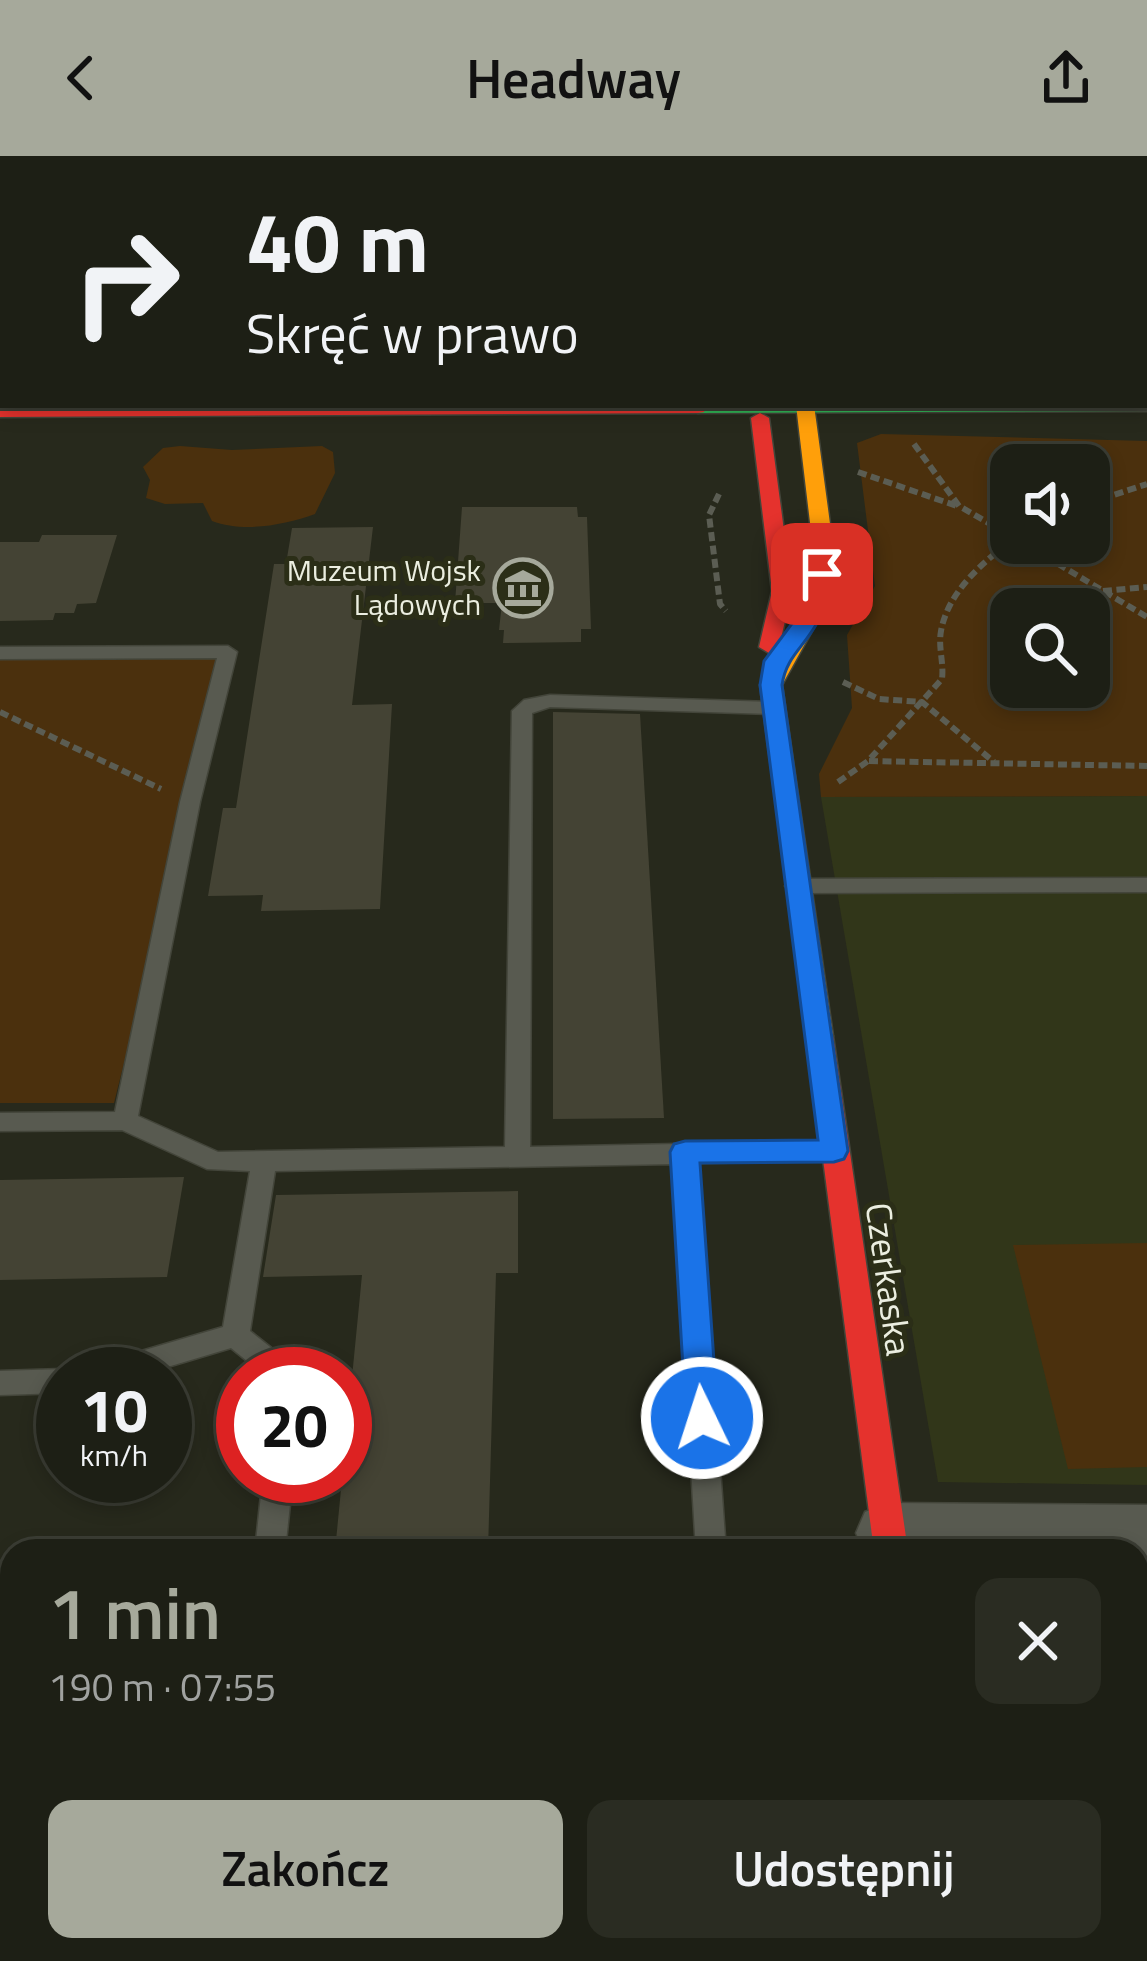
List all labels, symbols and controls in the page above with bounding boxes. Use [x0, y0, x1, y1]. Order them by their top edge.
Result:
text: Headway [466, 37, 681, 119]
icon: back [48, 45, 114, 111]
icon: share [1033, 45, 1099, 111]
text: 40 m [246, 177, 429, 305]
icon: right [48, 204, 204, 360]
text: Skręć w prawo [246, 292, 579, 374]
map controls [990, 444, 1110, 708]
button: sound [990, 444, 1110, 564]
pin [771, 523, 873, 625]
icon: arrive [789, 541, 855, 607]
place label: Muzeum Wojsk Lądowych [287, 547, 481, 627]
museum icon: Muzeum Wojsk Lądowych [492, 557, 554, 619]
button: search [990, 588, 1110, 708]
street label: Czerkaska [852, 1199, 927, 1359]
speed limit sign: 20 [216, 1347, 372, 1503]
position arrow [639, 1355, 765, 1481]
text: 10 [80, 1364, 148, 1455]
text: km/h [80, 1432, 148, 1478]
text: 1 min [48, 1557, 221, 1667]
button: close [975, 1578, 1101, 1704]
text: 190 m · 07:55 [48, 1657, 276, 1716]
button: Zakończ [48, 1800, 563, 1938]
button: Udostępnij [587, 1800, 1101, 1938]

